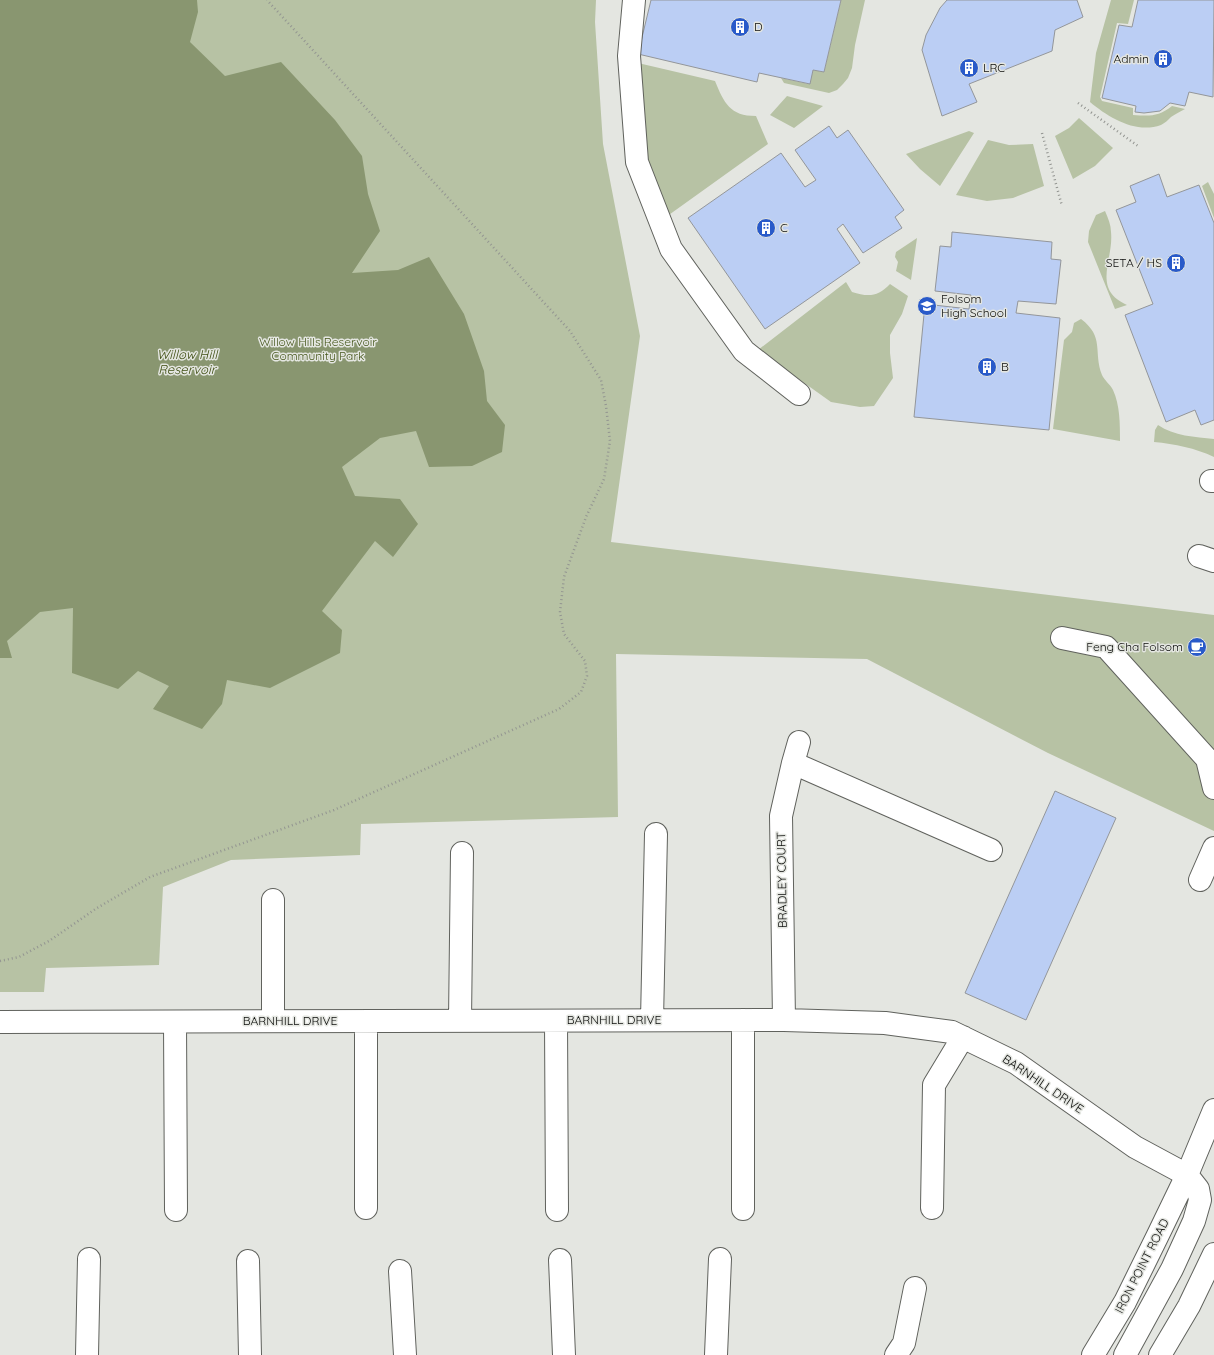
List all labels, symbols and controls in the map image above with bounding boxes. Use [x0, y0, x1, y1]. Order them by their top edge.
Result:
building icon: D [729, 16, 751, 38]
place label: D [754, 19, 763, 34]
building icon: Admin [1152, 48, 1174, 70]
place label: Admin [1114, 51, 1149, 66]
building icon: LRC [958, 57, 980, 79]
place label: LRC [983, 60, 1005, 75]
building icon: C [755, 217, 777, 239]
place label: C [780, 220, 788, 235]
building icon: SETA / HS [1165, 252, 1187, 274]
place label: SETA / HS [1106, 255, 1162, 270]
place label: Folsom High School [941, 291, 1007, 320]
school or university icon: Folsom High School [916, 295, 938, 317]
park label: Willow Hills Reservoir Community Park [259, 334, 377, 363]
water label: Willow Hill Reservoir [157, 346, 219, 377]
building icon: B [976, 356, 998, 378]
place label: B [1001, 359, 1009, 374]
cafe icon: Feng Cha Folsom [1186, 636, 1208, 658]
place label: Feng Cha Folsom [1086, 639, 1183, 654]
street label: BRADLEY COURT [773, 832, 790, 928]
street label: BARNHILL DRIVE [567, 1012, 661, 1027]
street label: BARNHILL DRIVE [243, 1013, 337, 1028]
street label: BARNHILL DRIVE [1000, 1051, 1087, 1116]
street label: IRON POINT ROAD [1111, 1216, 1172, 1316]

